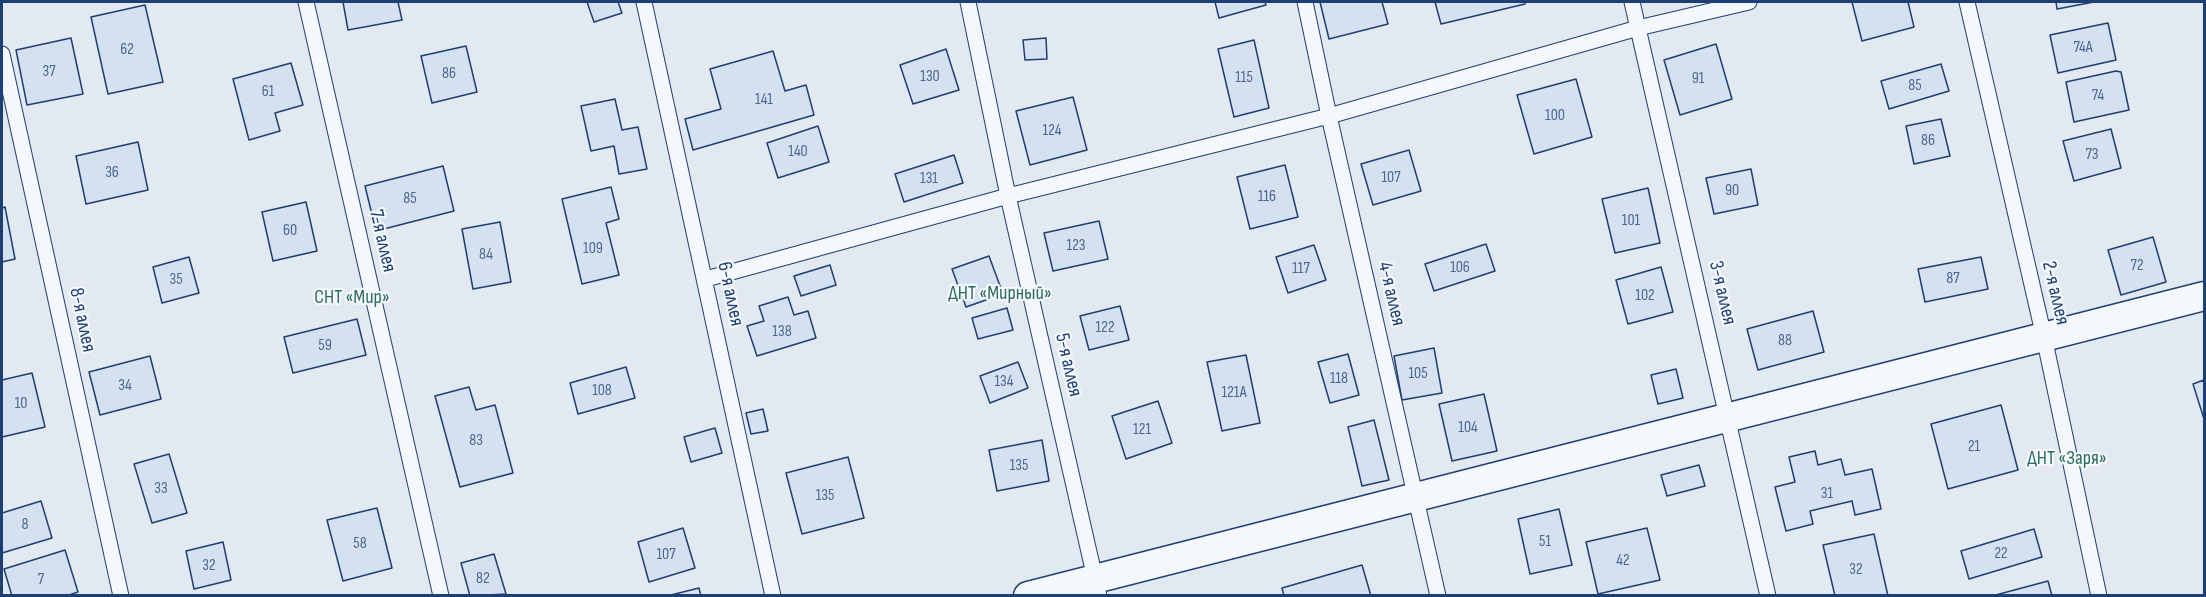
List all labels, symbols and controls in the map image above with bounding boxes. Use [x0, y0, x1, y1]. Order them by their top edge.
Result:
house number: 74А [2073, 38, 2093, 58]
house number: 62 [120, 40, 134, 60]
house number: 37 [42, 62, 56, 82]
house number: 86 [442, 64, 456, 84]
house number: 130 [920, 67, 940, 87]
house number: 115 [1235, 68, 1253, 88]
house number: 91 [1692, 69, 1704, 89]
house number: 85 [1908, 76, 1922, 96]
house number: 61 [262, 82, 274, 102]
house number: 74 [2092, 86, 2104, 106]
house number: 141 [755, 90, 773, 110]
house number: 100 [1545, 106, 1565, 126]
house number: 124 [1043, 121, 1061, 141]
house number: 86 [1921, 131, 1935, 151]
house number: 140 [788, 142, 808, 162]
house number: 73 [2085, 145, 2099, 165]
house number: 36 [105, 163, 119, 183]
house number: 107 [1381, 168, 1401, 188]
house number: 131 [920, 169, 938, 189]
house number: 90 [1725, 181, 1739, 201]
house number: 116 [1258, 187, 1276, 207]
house number: 85 [403, 189, 417, 209]
street label: 7-я аллея [363, 207, 401, 275]
house number: 101 [1622, 211, 1640, 231]
house number: 60 [283, 221, 297, 241]
house number: 123 [1066, 236, 1086, 256]
house number: 109 [583, 239, 603, 259]
house number: 84 [479, 245, 493, 265]
house number: 72 [2131, 256, 2143, 276]
house number: 106 [1450, 258, 1470, 278]
house number: 117 [1292, 259, 1310, 279]
street label: 3-я аллея [1703, 259, 1741, 327]
street label: 2-я аллея [2036, 259, 2074, 327]
street label: 6-я аллея [711, 260, 749, 328]
street label: 4-я аллея [1372, 260, 1410, 328]
house number: 87 [1946, 269, 1960, 289]
house number: 35 [169, 270, 183, 290]
park label: ДНТ «Мирный» [948, 282, 1052, 306]
street label: 8-я аллея [63, 286, 101, 354]
park label: СНТ «Мир» [314, 286, 390, 310]
house number: 102 [1635, 286, 1655, 306]
house number: 122 [1096, 318, 1114, 338]
house number: 138 [772, 322, 792, 342]
street label: 5-я аллея [1049, 331, 1087, 399]
house number: 88 [1778, 331, 1792, 351]
house number: 59 [318, 336, 332, 356]
house number: 105 [1408, 364, 1428, 384]
house number: 118 [1330, 369, 1348, 389]
house number: 134 [994, 372, 1014, 392]
house number: 34 [118, 376, 132, 396]
house number: 108 [592, 381, 612, 401]
house number: 121А [1221, 383, 1247, 403]
house number: 10 [15, 394, 27, 414]
house number: 104 [1458, 418, 1478, 438]
house number: 121 [1133, 420, 1151, 440]
house number: 83 [469, 431, 483, 451]
house number: 21 [1968, 437, 1980, 457]
park label: ДНТ «Заря» [2027, 447, 2107, 471]
house number: 135 [1010, 456, 1028, 476]
house number: 33 [154, 479, 168, 499]
house number: 31 [1821, 484, 1833, 504]
house number: 135 [816, 486, 834, 506]
house number: 8 [21, 515, 29, 535]
house number: 51 [1539, 532, 1551, 552]
house number: 58 [353, 534, 367, 554]
house number: 22 [1994, 544, 2008, 564]
house number: 107 [656, 545, 676, 565]
house number: 42 [1616, 551, 1630, 571]
house number: 32 [202, 556, 216, 576]
house number: 32 [1849, 560, 1863, 580]
house number: 82 [476, 569, 490, 589]
house number: 7 [38, 570, 44, 590]

